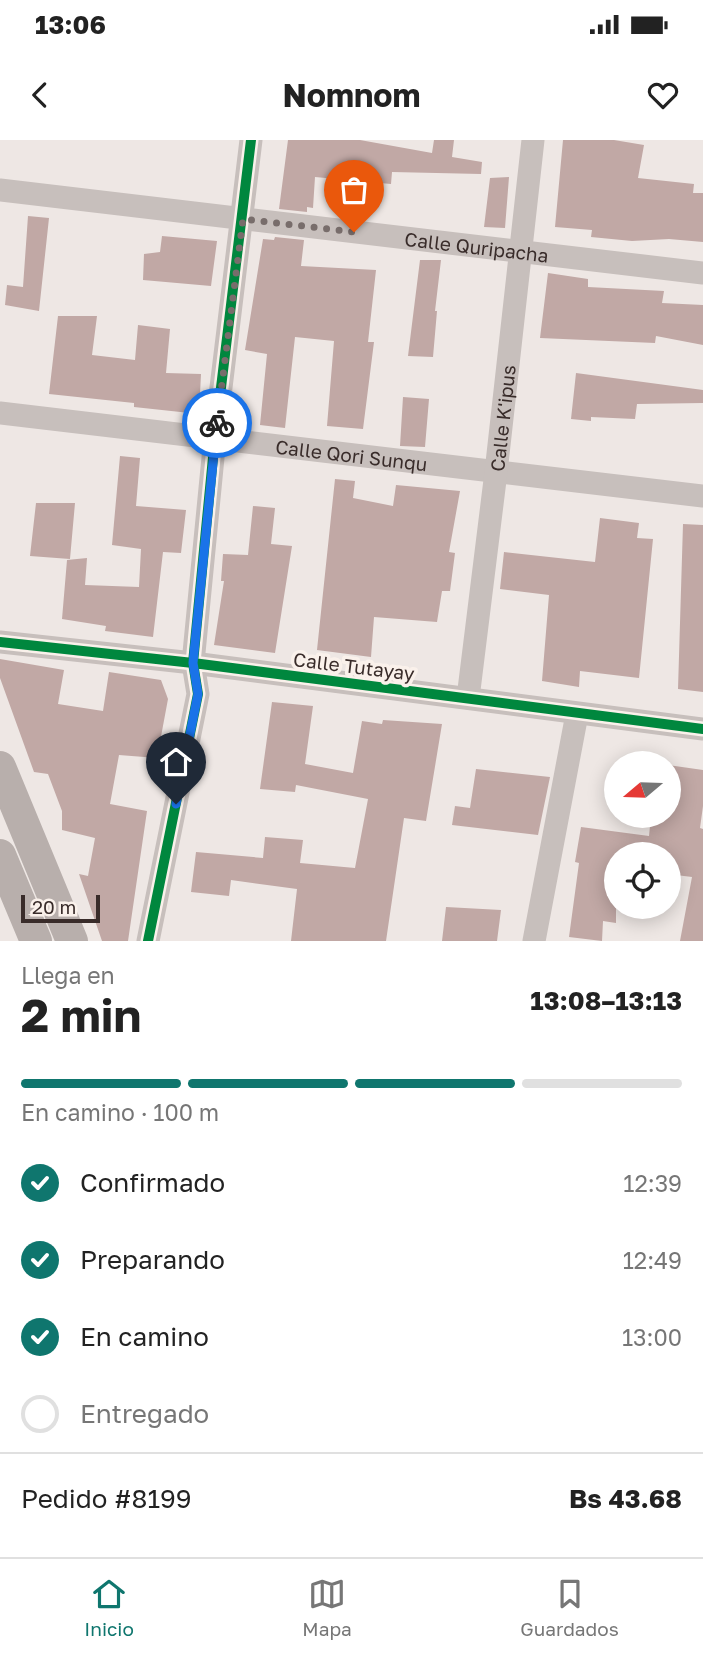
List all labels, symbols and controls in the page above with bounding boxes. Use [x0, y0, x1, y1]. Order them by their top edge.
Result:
text: 13:06 [35, 9, 106, 40]
icon: back [21, 76, 59, 114]
text: Nomnom [282, 76, 421, 114]
icon: heart [644, 76, 682, 114]
pin [324, 160, 384, 232]
icon: bag [335, 171, 373, 209]
street label: Calle Quripacha [403, 226, 550, 266]
street label: Calle K'ipus [485, 364, 519, 473]
courier [182, 388, 252, 458]
icon: bike [198, 404, 236, 442]
street label: Calle Qori Sunqu [274, 434, 429, 475]
street label: Calle Tutayay [292, 647, 416, 685]
pin [146, 732, 206, 804]
icon: home [157, 743, 195, 781]
north arrow [604, 751, 681, 828]
map controls [604, 751, 681, 919]
button: locate [604, 842, 681, 919]
scale bar [21, 892, 100, 924]
text: 20 m [32, 895, 76, 918]
text: Llega en [21, 961, 115, 989]
text: 13:08–13:13 [530, 985, 682, 1016]
text: 2 min [21, 987, 141, 1042]
text: En camino · 100 m [21, 1098, 219, 1126]
icon: check [21, 1164, 59, 1202]
text: Confirmado [80, 1167, 225, 1198]
text: 12:39 [623, 1169, 682, 1197]
icon: check [21, 1241, 59, 1279]
text: Preparando [80, 1244, 225, 1275]
text: 12:49 [623, 1246, 682, 1274]
icon: check [21, 1318, 59, 1356]
text: En camino [80, 1321, 209, 1352]
text: 13:00 [622, 1323, 682, 1351]
text: Entregado [80, 1398, 209, 1429]
text: Pedido #8199 [21, 1483, 192, 1514]
text: Bs 43.68 [569, 1483, 682, 1514]
tab: Inicio [84, 1575, 134, 1640]
tab: Mapa [302, 1575, 352, 1640]
tab: Guardados [520, 1575, 619, 1640]

